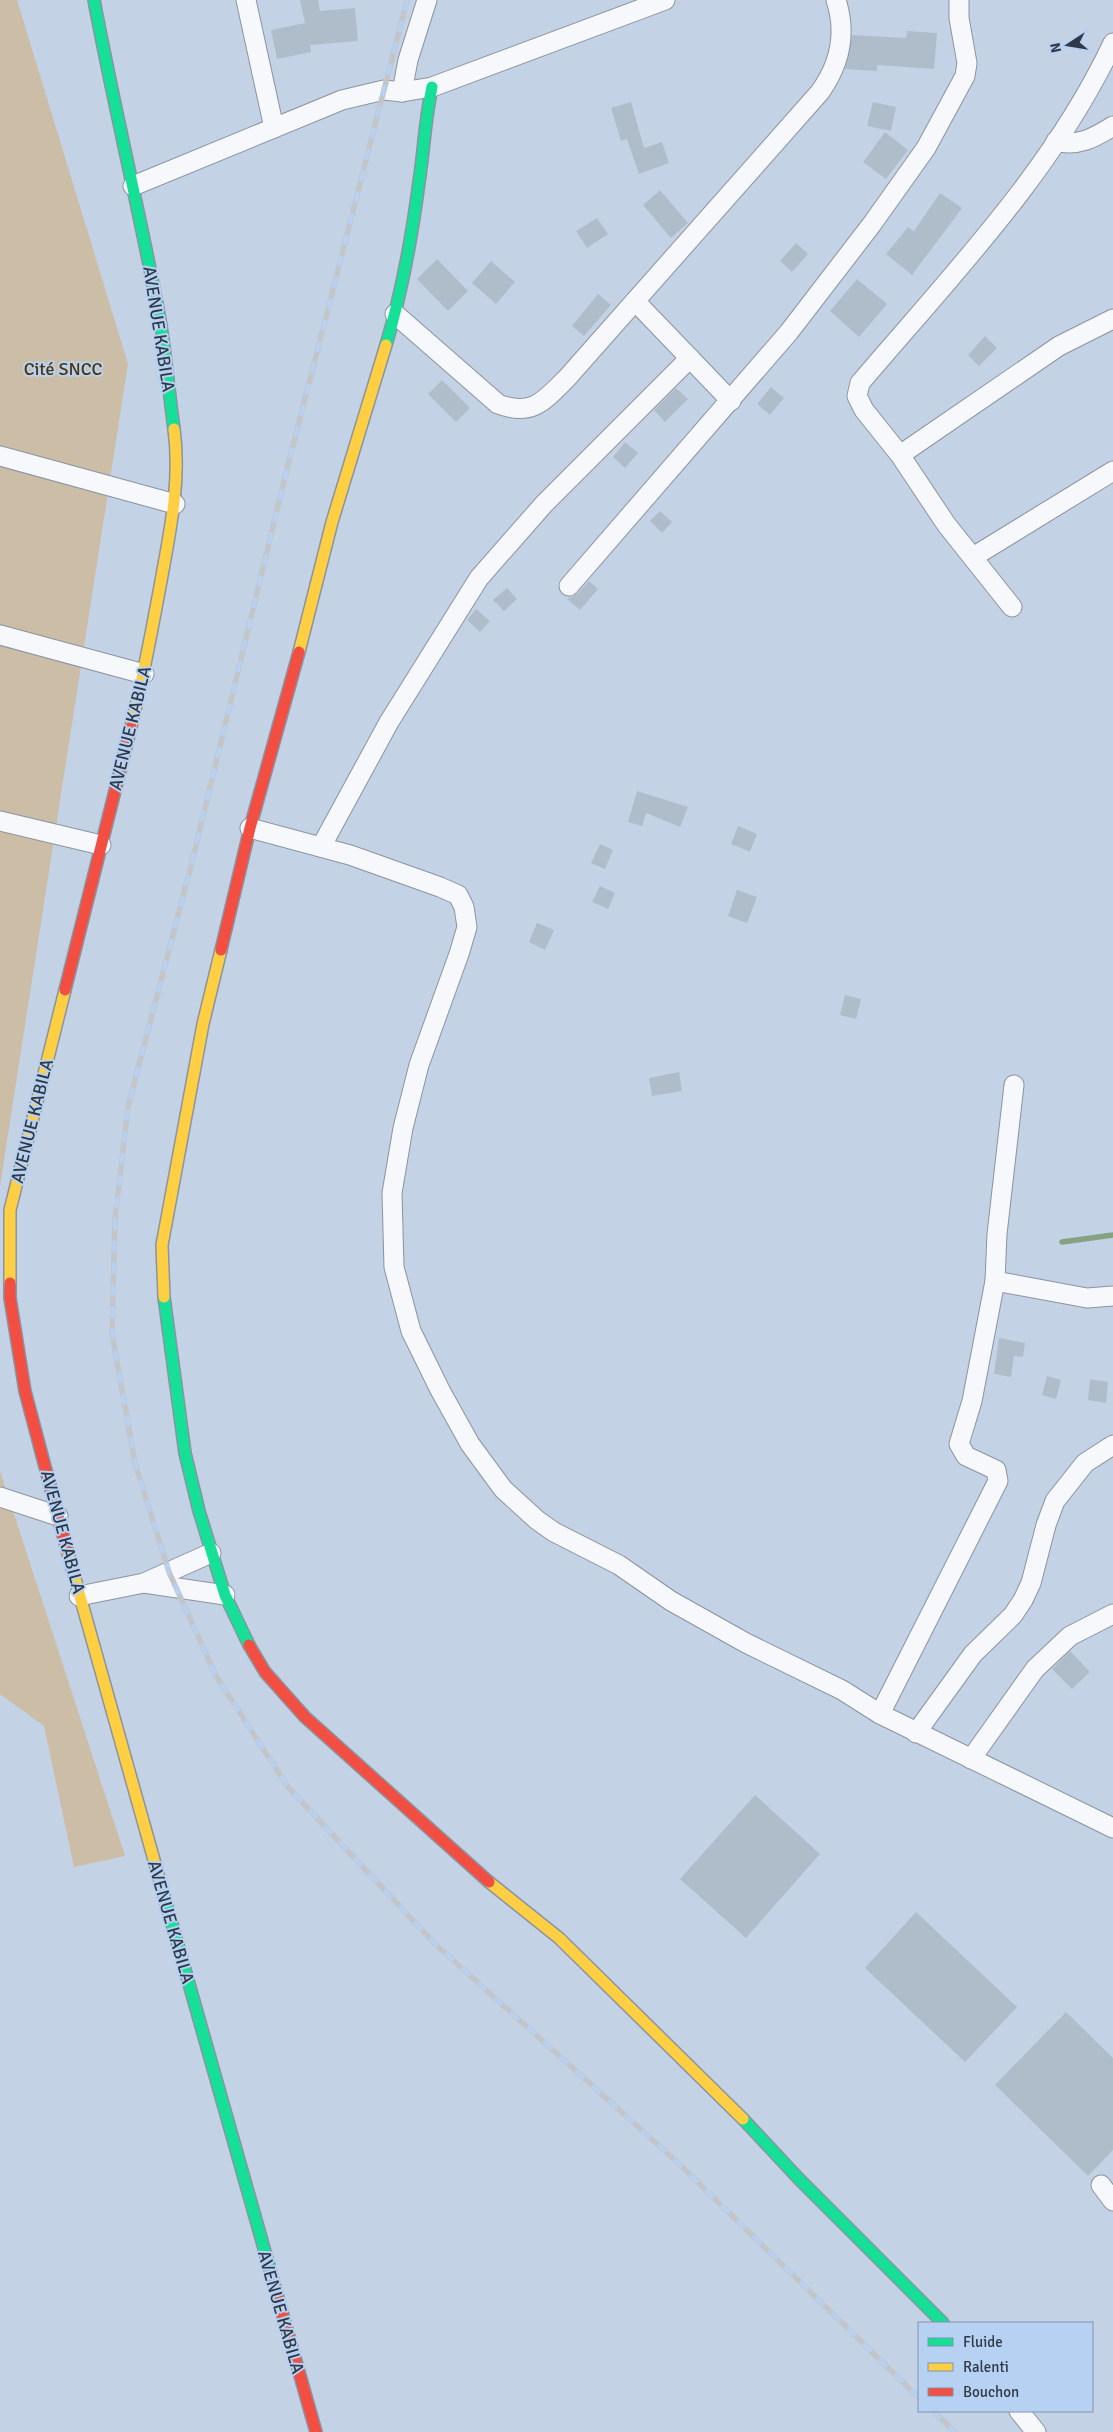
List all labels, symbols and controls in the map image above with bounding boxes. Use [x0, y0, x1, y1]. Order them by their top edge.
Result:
north arrow [1043, 20, 1093, 70]
text: N [1046, 41, 1065, 54]
street label: AVENUE KABILA [138, 264, 180, 394]
park label: Cité SNCC [24, 358, 102, 380]
street label: AVENUE KABILA [104, 664, 156, 792]
street label: AVENUE KABILA [6, 1057, 58, 1185]
street label: AVENUE KABILA [36, 1468, 90, 1596]
street label: AVENUE KABILA [143, 1858, 199, 1986]
street label: AVENUE KABILA [253, 2248, 309, 2376]
legend [918, 2322, 1093, 2412]
text: Fluide [963, 2333, 1003, 2351]
text: Ralenti [963, 2358, 1009, 2376]
text: Bouchon [963, 2383, 1019, 2401]

